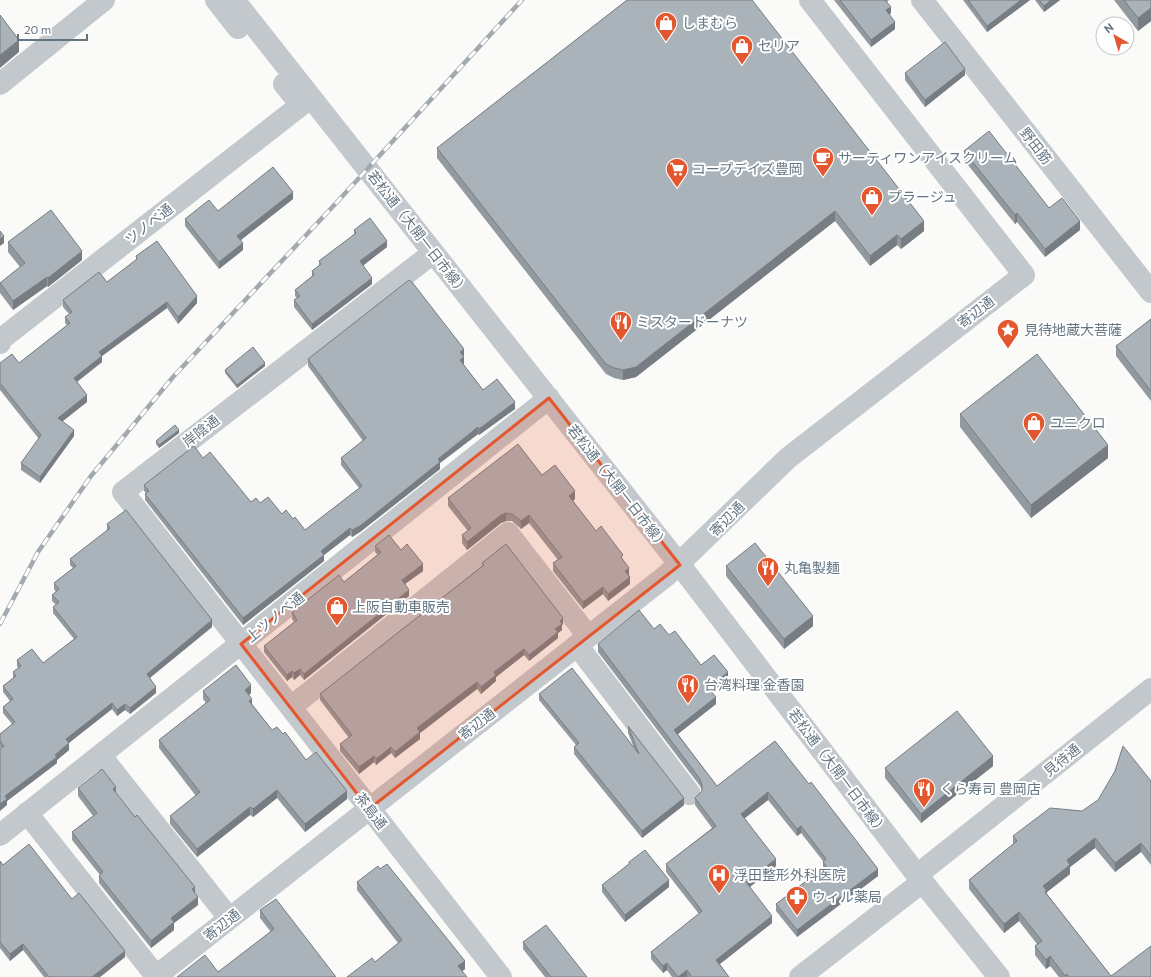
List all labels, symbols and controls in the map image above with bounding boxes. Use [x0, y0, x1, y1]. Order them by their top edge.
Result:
shop icon: しまむら [653, 10, 679, 43]
place label: しまむら [682, 14, 738, 31]
scale bar [18, 16, 87, 42]
north arrow [1095, 16, 1135, 56]
text: N [1101, 20, 1116, 35]
text: 20 m [24, 22, 51, 36]
shop icon: セリア [729, 33, 755, 66]
place label: セリア [758, 37, 800, 54]
street label: 野田筋 [1017, 124, 1056, 167]
cafe icon: サーティワンアイスクリーム [810, 145, 836, 178]
place label: サーティワンアイスクリーム [838, 149, 1018, 166]
supermarket icon: コープデイズ豊岡 [664, 156, 690, 189]
place label: コープデイズ豊岡 [692, 160, 803, 177]
street label: 若松通（大開一日市線） [364, 167, 472, 299]
shop icon: プラージュ [859, 184, 885, 217]
place label: プラージュ [888, 188, 957, 205]
street label: ツノベ通 [121, 200, 176, 248]
street label: 寄辺通 [954, 292, 997, 331]
restaurant icon: ミスタードーナツ [608, 309, 634, 342]
place label: ミスタードーナツ [636, 313, 748, 330]
place icon: 見待地蔵大菩薩 [995, 317, 1021, 350]
place label: 見待地蔵大菩薩 [1024, 321, 1122, 338]
shop icon: ユニクロ [1021, 410, 1047, 443]
street label: 岸陰通 [179, 411, 222, 450]
place label: ユニクロ [1050, 414, 1106, 431]
street label: 若松通（大開一日市線） [564, 421, 672, 553]
street label: 寄辺通 [706, 498, 748, 540]
restaurant icon: 丸亀製麺 [755, 555, 781, 588]
place label: 丸亀製麺 [784, 559, 840, 576]
street label: 上ツノベ通 [242, 588, 307, 645]
shop icon: 上阪自動車販売 [324, 594, 350, 627]
place label: 上阪自動車販売 [352, 598, 450, 615]
restaurant icon: 台湾料理 金香園 [675, 672, 701, 705]
place label: 台湾料理 金香園 [704, 676, 805, 693]
street label: 寄辺通 [455, 704, 498, 743]
street label: 若松通（大開一日市線） [785, 705, 892, 838]
street label: 見待通 [1040, 740, 1083, 779]
restaurant icon: くら寿司 豊岡店 [911, 776, 937, 809]
place label: くら寿司 豊岡店 [940, 780, 1041, 797]
street label: 茶島通 [352, 789, 391, 832]
hospital icon: 浮田整形外科医院 [706, 862, 732, 895]
place label: 浮田整形外科医院 [734, 866, 846, 883]
pharmacy icon: ウィル薬局 [784, 884, 810, 917]
place label: ウィル薬局 [812, 888, 882, 905]
street label: 寄辺通 [200, 905, 243, 944]

